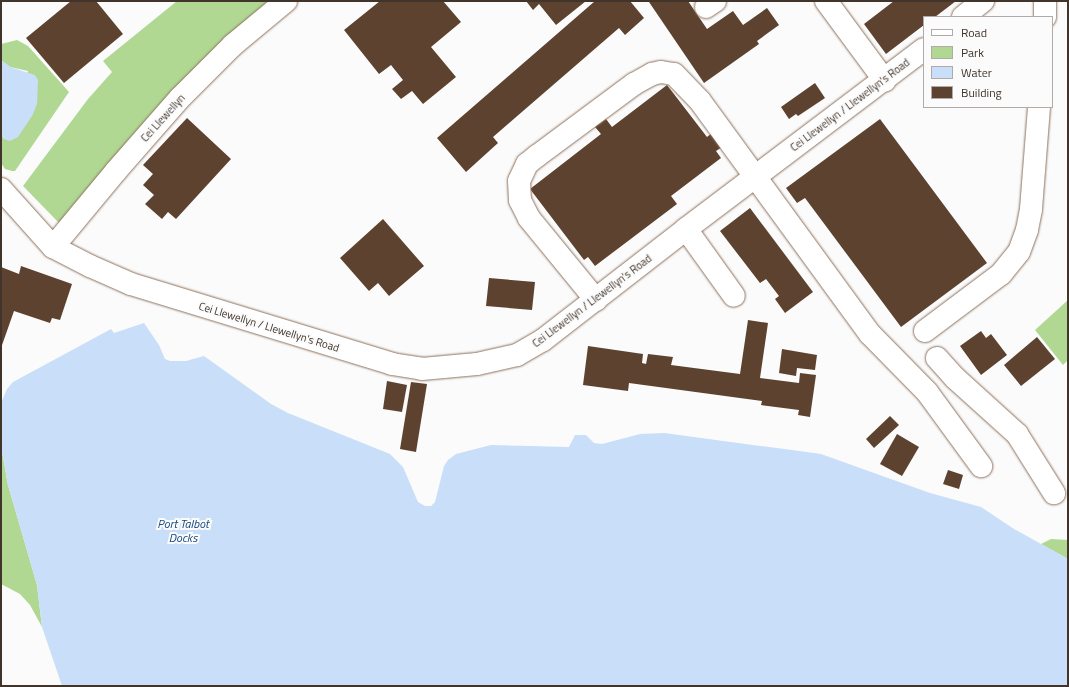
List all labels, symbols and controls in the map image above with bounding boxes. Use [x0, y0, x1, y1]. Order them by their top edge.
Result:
legend [923, 16, 1053, 108]
text: Road [961, 23, 987, 42]
text: Park [961, 43, 984, 62]
street label: Cei Llewellyn / Llewellyn's Road [788, 56, 912, 154]
text: Water [961, 63, 992, 82]
text: Building [961, 83, 1002, 102]
street label: Cei Llewellyn [138, 91, 188, 145]
street label: Cei Llewellyn / Llewellyn's Road [530, 252, 654, 350]
street label: Cei Llewellyn / Llewellyn's Road [197, 299, 341, 355]
water label: Port Talbot Docks [157, 517, 209, 545]

